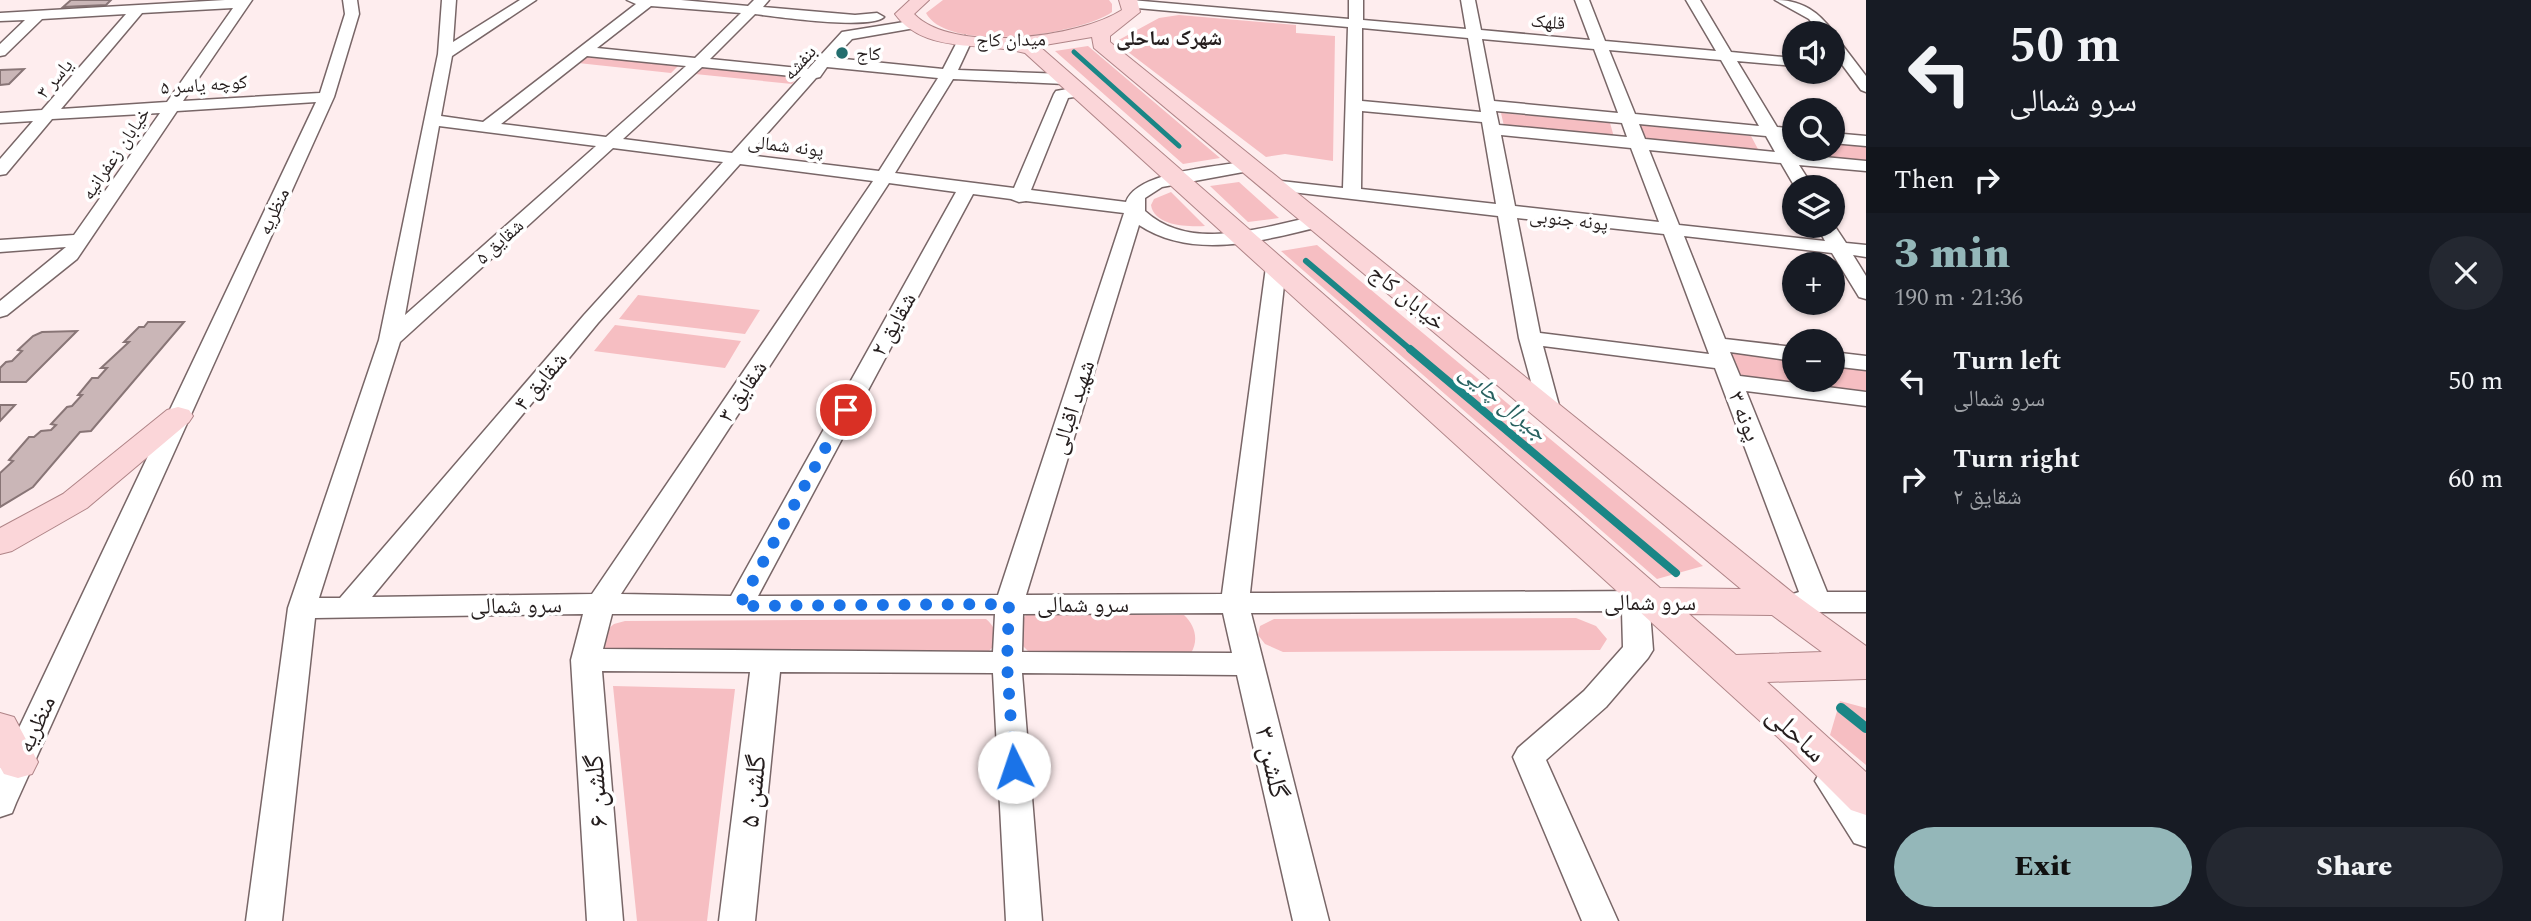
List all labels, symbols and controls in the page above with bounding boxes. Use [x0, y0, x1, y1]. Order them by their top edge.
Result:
street label: قلهک [1529, 7, 1566, 38]
text: 50 m [2009, 9, 2120, 84]
map controls [1782, 21, 1845, 392]
button: sound [1782, 21, 1845, 84]
district label: شهرک ساحلی [1116, 23, 1222, 55]
street label: میدان کاج [976, 25, 1046, 56]
icon: left [1894, 28, 1985, 119]
street label: بنفشه [776, 39, 824, 87]
place label: کاج [856, 40, 881, 69]
marker: کاج [834, 45, 850, 61]
street label: یاسر ۳ [30, 52, 81, 105]
street label: کوچه یاسر ۵ [160, 68, 249, 103]
text: سرو شمالی [2009, 77, 2137, 126]
button: search [1782, 98, 1845, 161]
street label: خیابان زعفرانیه [74, 101, 158, 206]
street label: پونه شمالی [746, 127, 825, 166]
text: Then [1894, 160, 1954, 200]
icon: right [1968, 161, 2006, 199]
button: layers [1782, 175, 1845, 238]
street label: منظریه [251, 183, 298, 240]
street label: پونه جنوبی [1528, 202, 1610, 239]
street label: شقایق ۵ [469, 212, 531, 272]
text: 3 min [1894, 223, 2010, 286]
button: close [2429, 236, 2503, 310]
button: + [1782, 252, 1845, 315]
street label: خیابان کاج [1361, 256, 1453, 340]
text: 190 m · 21:36 [1894, 281, 2023, 316]
street label: شقایق ۲ [862, 286, 926, 363]
button: − [1782, 329, 1845, 392]
text: Turn left [1953, 341, 2061, 381]
street label: شقایق ۴ [506, 344, 577, 419]
street label: شقایق ۳ [710, 354, 777, 430]
water label: جیرال چایی [1451, 355, 1556, 451]
street label: شهید اقبالی [1042, 356, 1105, 459]
text: 50 m [2448, 361, 2503, 401]
icon: left [1894, 362, 1932, 400]
pin [816, 380, 876, 440]
text: سرو شمالی [1953, 382, 2045, 417]
street label: پونه ۳ [1718, 386, 1769, 447]
icon: arrive [827, 391, 865, 429]
text: Turn right [1953, 439, 2080, 479]
text: 60 m [2448, 459, 2503, 499]
icon: right [1894, 460, 1932, 498]
text: شقایق ۲ [1953, 480, 2022, 515]
street label: سرو شمالی [1604, 586, 1696, 621]
street label: سرو شمالی [470, 588, 562, 625]
street label: سرو شمالی [1037, 588, 1129, 623]
street label: منظریه [9, 690, 66, 759]
street label: ساحلی [1756, 695, 1836, 773]
street label: گلشن ۳ [1242, 722, 1301, 803]
position arrow [977, 730, 1051, 804]
street label: گلشن ۵ [728, 752, 779, 830]
street label: گلشن ۶ [572, 753, 620, 829]
button: Exit [1894, 827, 2192, 907]
button: Share [2206, 827, 2503, 907]

